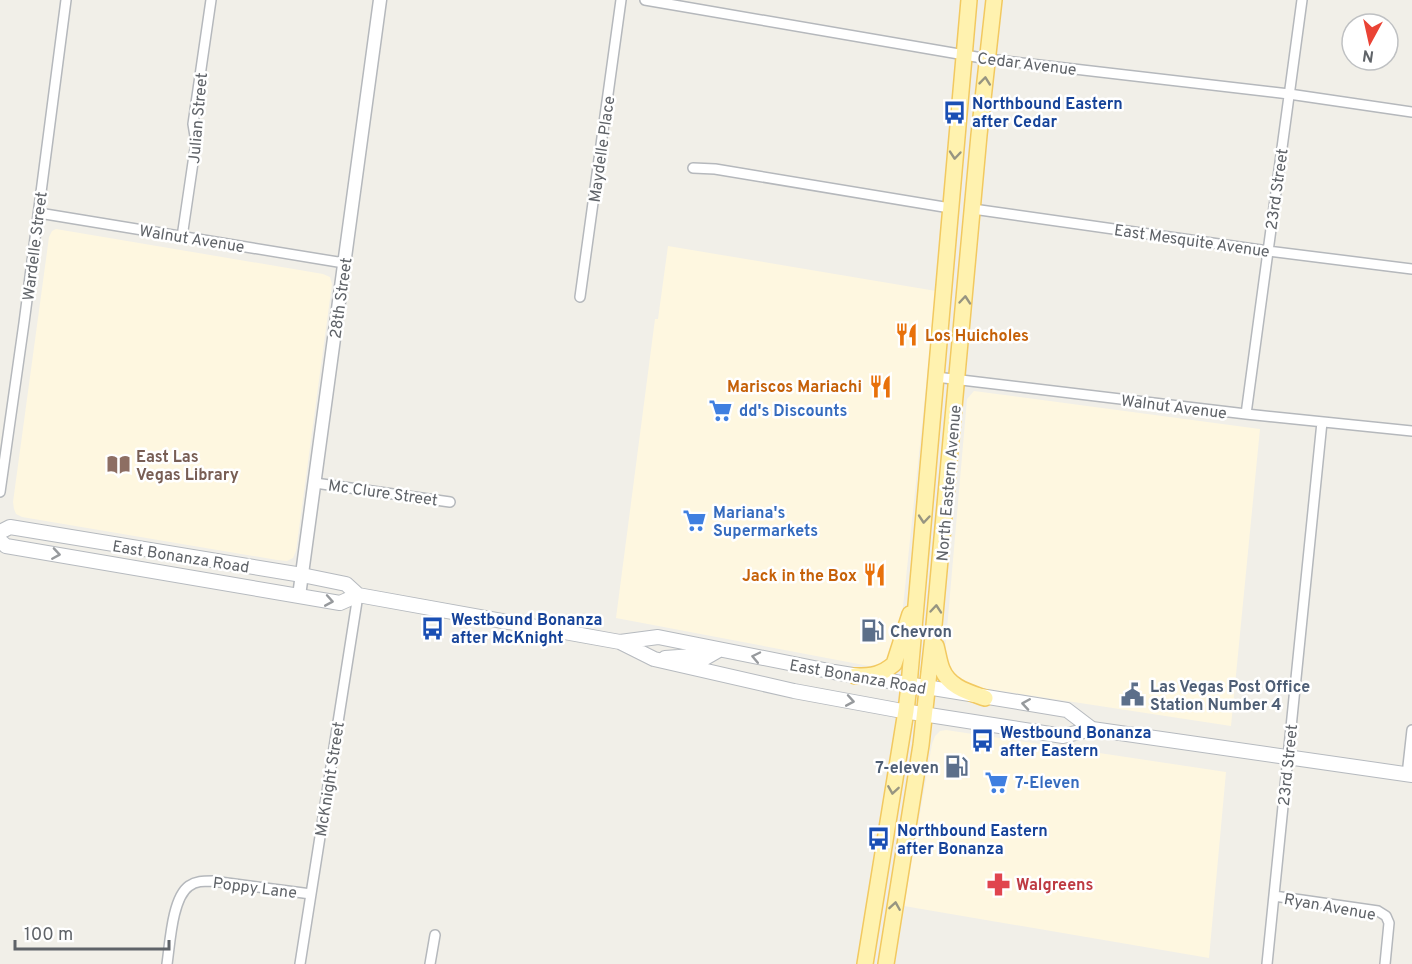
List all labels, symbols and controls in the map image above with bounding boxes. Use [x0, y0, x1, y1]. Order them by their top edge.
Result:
north arrow [1340, 12, 1400, 72]
text: N [1361, 44, 1375, 66]
street label: Cedar Avenue [976, 49, 1077, 81]
street label: Julian Street [185, 72, 213, 165]
one-way arrow [978, 77, 991, 86]
street label: Maydelle Place [586, 95, 620, 204]
place label: Northbound Eastern after Cedar [972, 95, 1123, 133]
bus stop icon: Northbound Eastern after Cedar [941, 99, 967, 125]
street label: 23rd Street [1262, 147, 1294, 231]
one-way arrow [949, 151, 962, 160]
street label: Wardelle Street [19, 190, 53, 302]
street label: East Mesquite Avenue [1113, 221, 1271, 263]
street label: Walnut Avenue [138, 222, 246, 258]
street label: 28th Street [326, 256, 358, 340]
one-way arrow [958, 296, 971, 305]
restaurant icon: Los Huicholes [894, 322, 920, 348]
place label: Los Huicholes [925, 327, 1029, 347]
restaurant icon: Mariscos Mariachi [867, 373, 893, 399]
place label: Mariscos Mariachi [727, 378, 862, 398]
street label: Walnut Avenue [1120, 392, 1228, 424]
supermarket icon: dd's Discounts [708, 397, 734, 423]
place label: dd's Discounts [739, 402, 847, 422]
street label: North Eastern Avenue [933, 404, 967, 562]
place label: East Las Vegas Library [136, 448, 239, 486]
library icon: East Las Vegas Library [105, 452, 131, 478]
street label: Mc Clure Street [327, 476, 439, 512]
place label: Mariana's Supermarkets [713, 504, 818, 542]
supermarket icon: Mariana's Supermarkets [682, 508, 708, 534]
one-way arrow [918, 515, 931, 524]
street label: East Bonanza Road [111, 537, 251, 579]
one-way arrow [51, 548, 60, 560]
restaurant icon: Jack in the Box [862, 562, 888, 588]
place label: Jack in the Box [742, 567, 857, 587]
one-way arrow [324, 594, 334, 607]
one-way arrow [929, 605, 942, 614]
place label: Westbound Bonanza after McKnight [451, 611, 603, 649]
bus stop icon: Westbound Bonanza after McKnight [420, 615, 446, 641]
fuel station icon: Chevron [859, 618, 885, 644]
place label: Chevron [890, 623, 952, 643]
one-way arrow [751, 651, 761, 664]
street label: East Bonanza Road [788, 656, 928, 700]
place label: Las Vegas Post Office Station Number 4 [1150, 678, 1310, 716]
public building icon: Las Vegas Post Office Station Number 4 [1119, 682, 1145, 708]
one-way arrow [845, 694, 855, 707]
one-way arrow [1021, 698, 1031, 711]
street label: McKnight Street [312, 720, 350, 838]
street label: 23rd Street [1275, 723, 1303, 807]
place label: Westbound Bonanza after Eastern [1000, 724, 1152, 762]
bus stop icon: Westbound Bonanza after Eastern [969, 728, 995, 754]
fuel station icon: 7-eleven [944, 754, 970, 780]
place label: 7-eleven [875, 759, 939, 779]
supermarket icon: 7-Eleven [984, 769, 1010, 795]
place label: 7-Eleven [1015, 774, 1080, 794]
one-way arrow [888, 785, 900, 794]
place label: Northbound Eastern after Bonanza [897, 822, 1048, 860]
bus stop icon: Northbound Eastern after Bonanza [866, 826, 892, 852]
pharmacy icon: Walgreens [985, 871, 1011, 897]
street label: Poppy Lane [212, 874, 298, 904]
place label: Walgreens [1016, 876, 1094, 896]
street label: Ryan Avenue [1282, 890, 1377, 926]
one-way arrow [888, 902, 901, 912]
scale bar [15, 913, 170, 951]
text: 100 m [24, 924, 73, 947]

